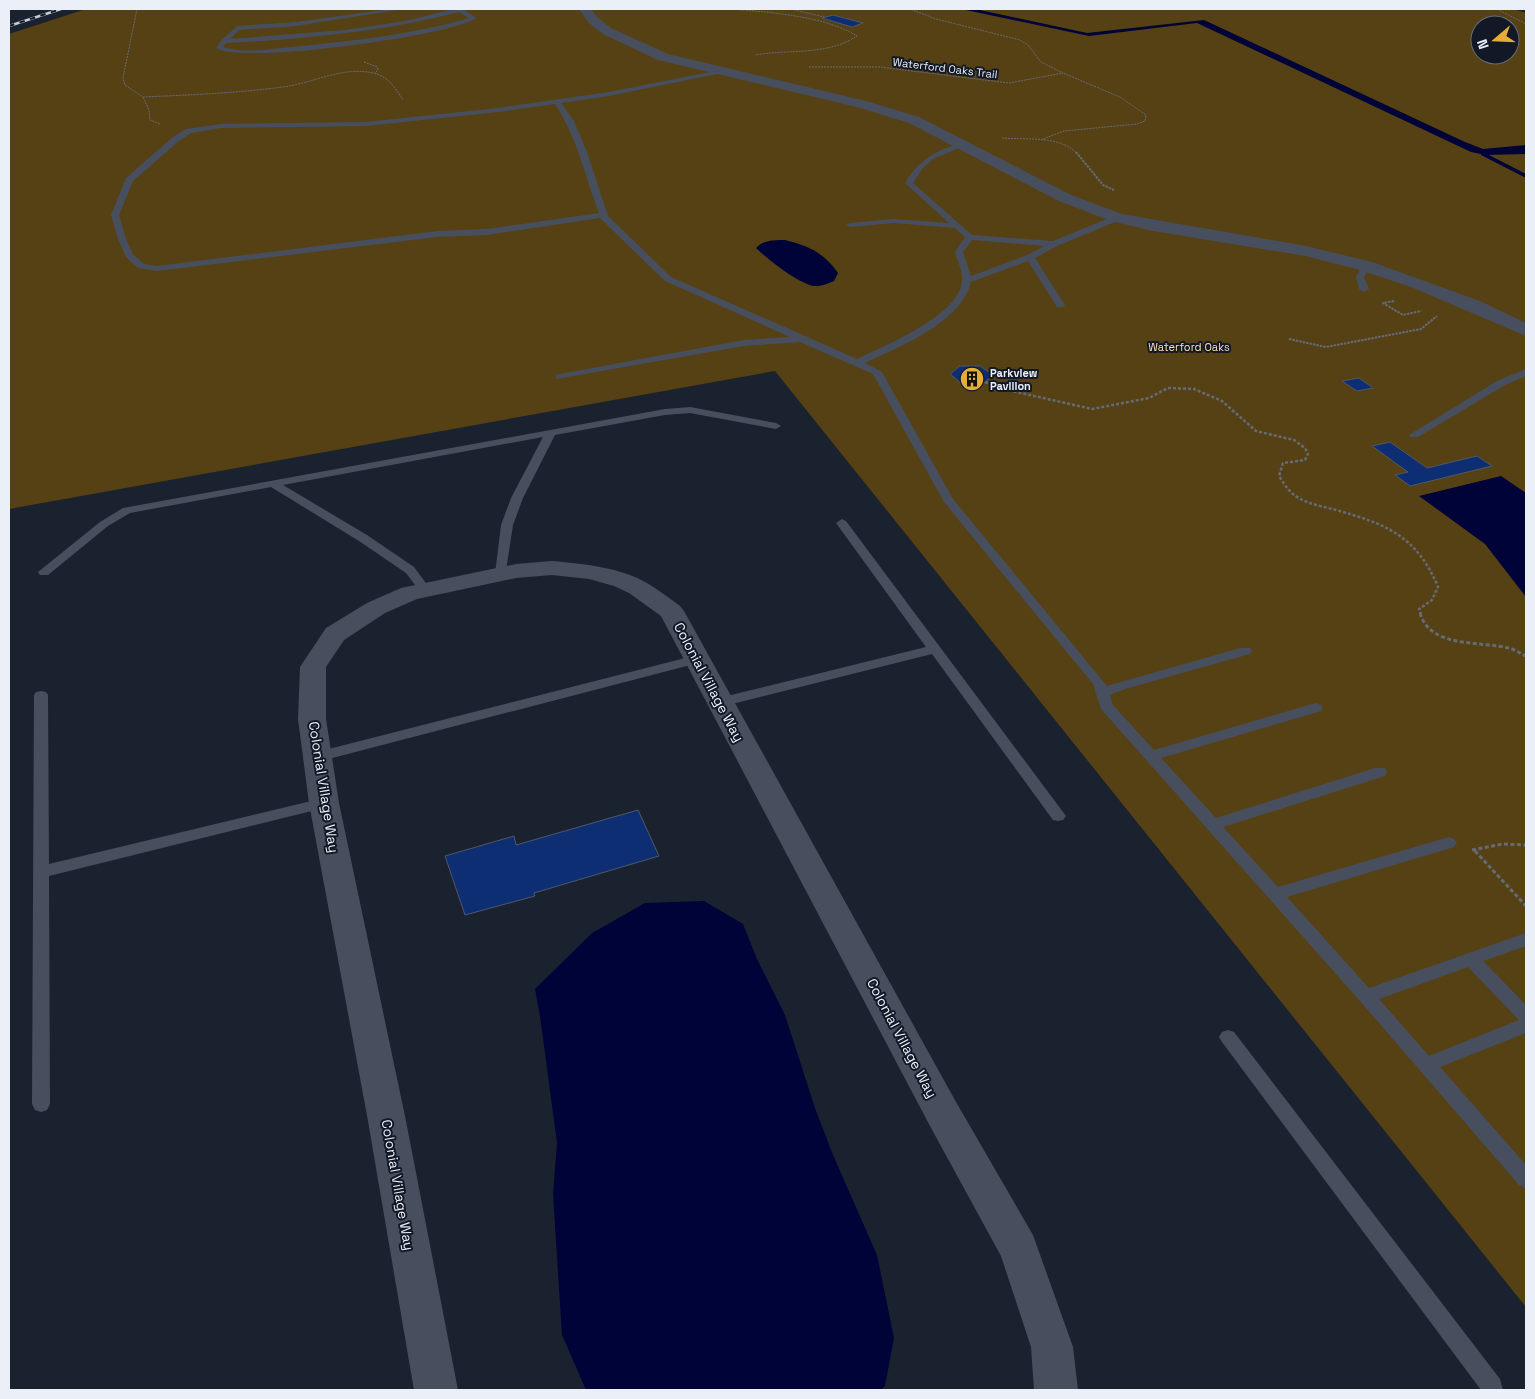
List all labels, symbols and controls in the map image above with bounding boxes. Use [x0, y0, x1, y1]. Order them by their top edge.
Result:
north arrow [1470, 15, 1520, 65]
text: N [1473, 37, 1493, 52]
street label: Waterford Oaks Trail [892, 55, 998, 81]
park label: Waterford Oaks [1148, 340, 1230, 354]
building icon: Parkview Pavilion [959, 366, 985, 392]
place label: Parkview Pavilion [990, 366, 1038, 393]
street label: Colonial Village Way [670, 619, 748, 745]
street label: Colonial Village Way [305, 720, 343, 854]
street label: Colonial Village Way [863, 975, 941, 1101]
street label: Colonial Village Way [378, 1118, 418, 1252]

